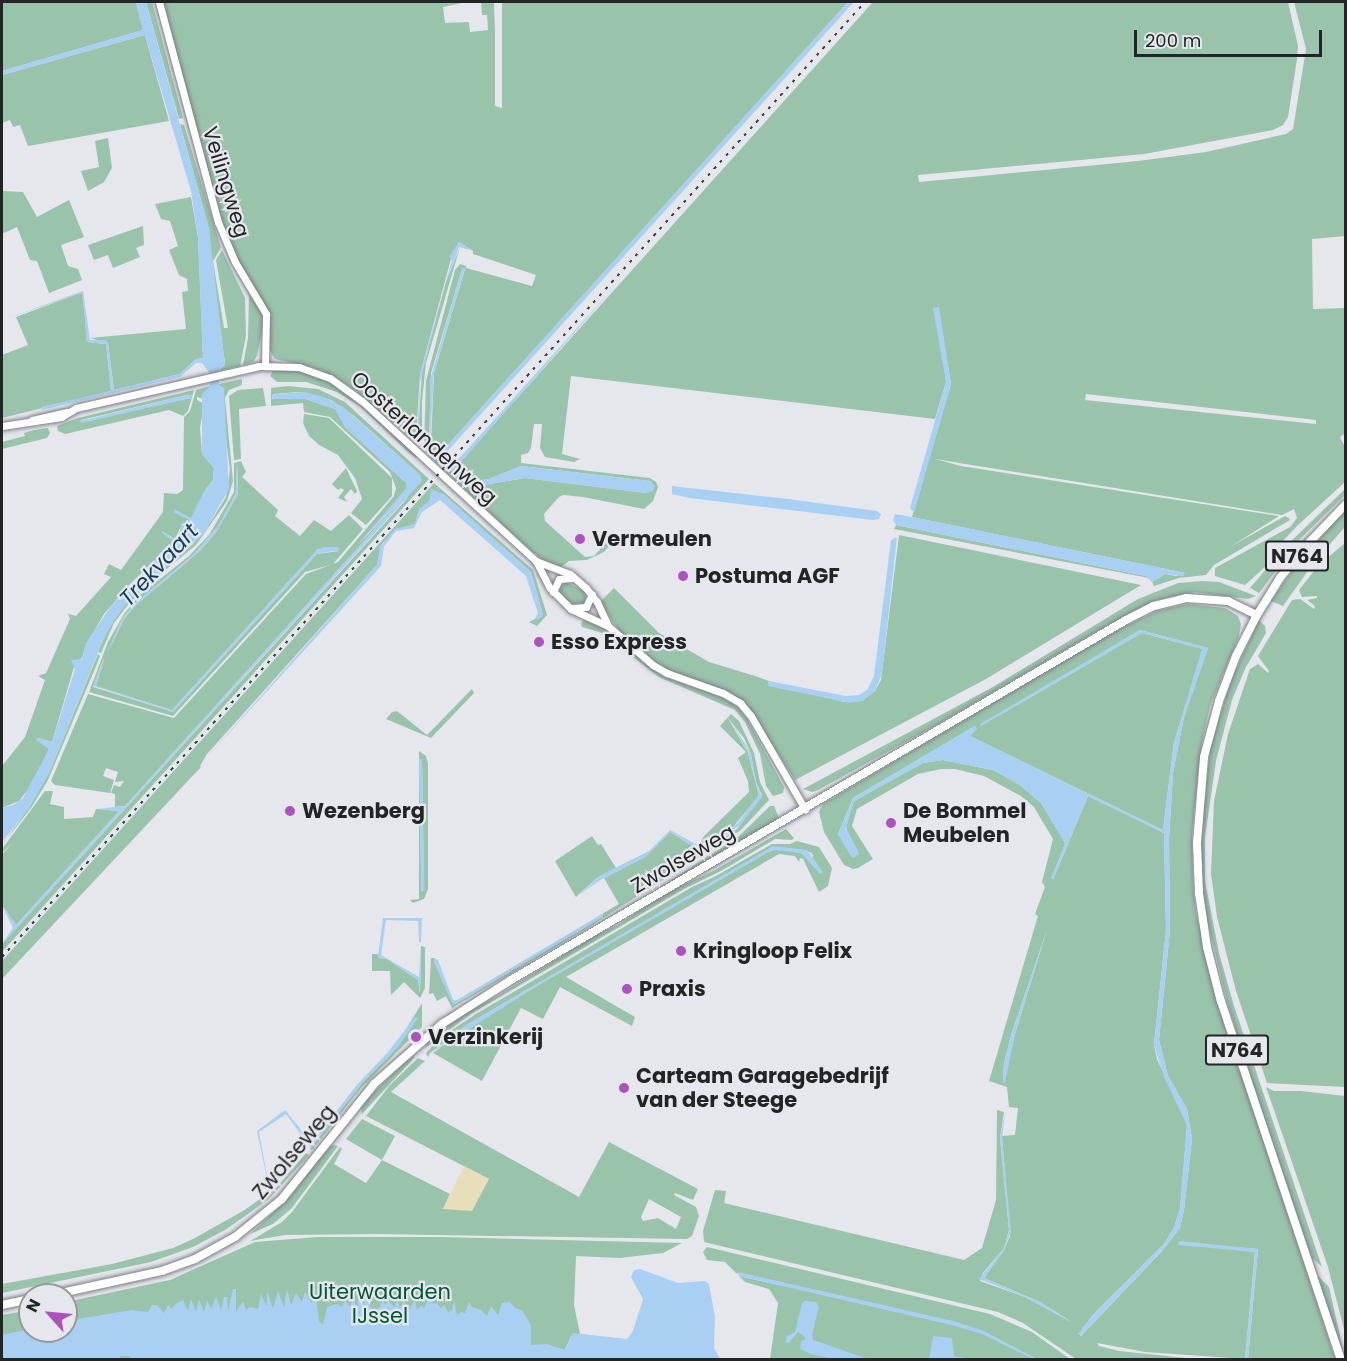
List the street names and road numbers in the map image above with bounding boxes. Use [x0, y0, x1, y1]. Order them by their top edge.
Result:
street label: Veilingweg [197, 123, 255, 241]
street label: Oosterlandenweg [346, 366, 502, 510]
road number: N764 [1264, 539, 1330, 573]
street label: Zwolseweg [627, 819, 739, 899]
road number: N764 [1204, 1033, 1270, 1067]
street label: Zwolseweg [247, 1100, 341, 1204]

